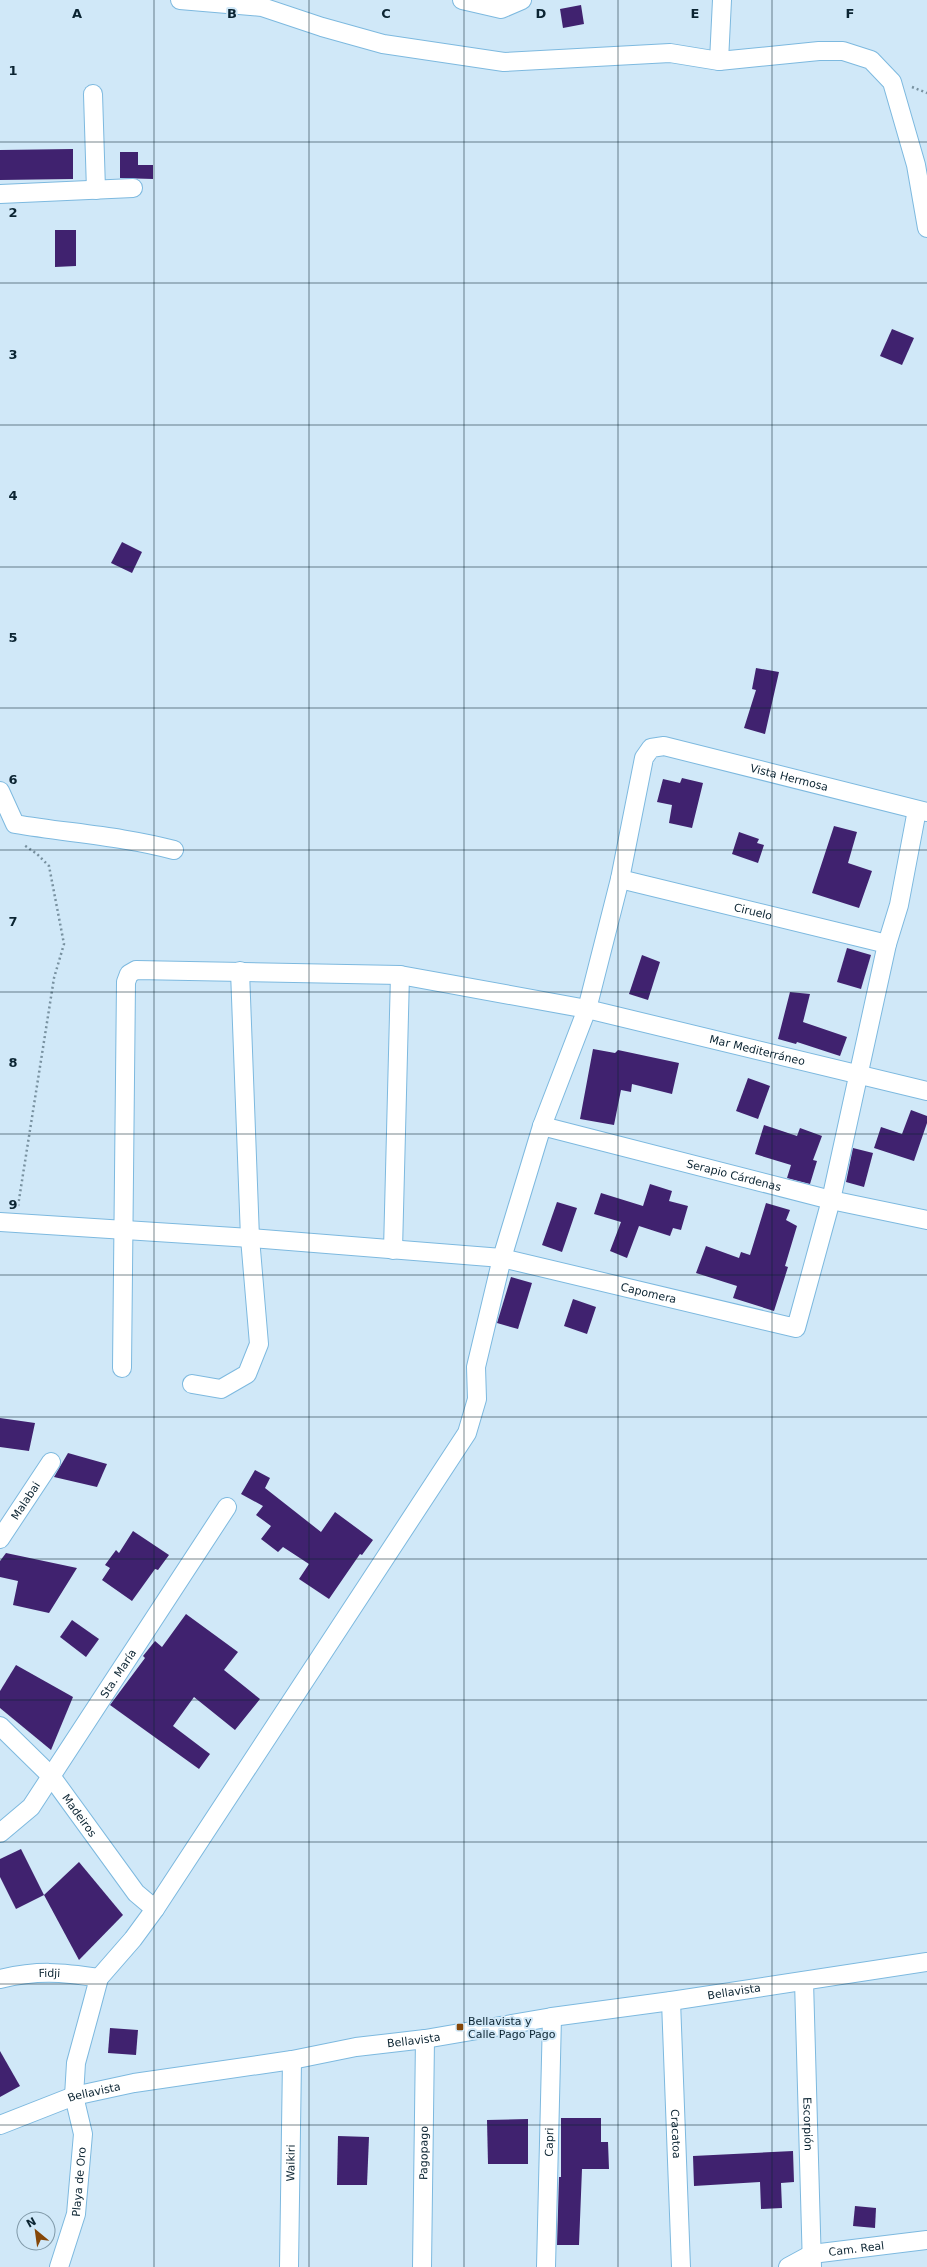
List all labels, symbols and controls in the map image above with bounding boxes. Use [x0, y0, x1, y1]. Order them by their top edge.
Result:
text: A [72, 6, 82, 21]
text: B [227, 6, 237, 21]
text: C [381, 6, 391, 21]
text: D [536, 6, 547, 21]
text: E [691, 6, 699, 21]
text: F [846, 6, 854, 21]
text: 1 [8, 63, 18, 78]
text: 2 [8, 205, 18, 220]
text: 3 [8, 347, 18, 362]
text: 4 [8, 488, 18, 503]
text: 5 [8, 630, 18, 645]
street label: Vista Hermosa [749, 762, 830, 794]
text: 6 [8, 772, 18, 787]
street label: Ciruelo [733, 901, 774, 923]
text: 7 [8, 914, 18, 929]
street label: Mar Mediterráneo [708, 1033, 807, 1068]
text: 8 [8, 1055, 18, 1070]
street label: Serapio Cárdenas [685, 1157, 783, 1194]
text: 9 [8, 1197, 18, 1212]
street label: Capomera [619, 1280, 678, 1306]
street label: Malabai [9, 1479, 43, 1522]
street label: Sta. María [98, 1647, 139, 1701]
street label: Madeiros [59, 1792, 99, 1840]
street label: Fidji [38, 1967, 61, 1980]
street label: Bellavista [707, 1981, 762, 2002]
place label: Bellavista y Calle Pago Pago [468, 2015, 556, 2041]
marker: Bellavista y Calle Pago Pago [455, 2022, 465, 2032]
street label: Bellavista [386, 2030, 441, 2050]
street label: Bellavista [66, 2080, 122, 2105]
street label: Escorpión [800, 2097, 815, 2151]
street label: Cracatoa [668, 2109, 683, 2159]
street label: Pagopago [417, 2126, 431, 2180]
street label: Capri [543, 2127, 556, 2157]
street label: Waikiri [284, 2144, 298, 2182]
street label: Playa de Oro [70, 2146, 89, 2217]
north arrow [16, 2211, 56, 2251]
text: N [24, 2215, 39, 2231]
street label: Cam. Real [828, 2239, 885, 2259]

